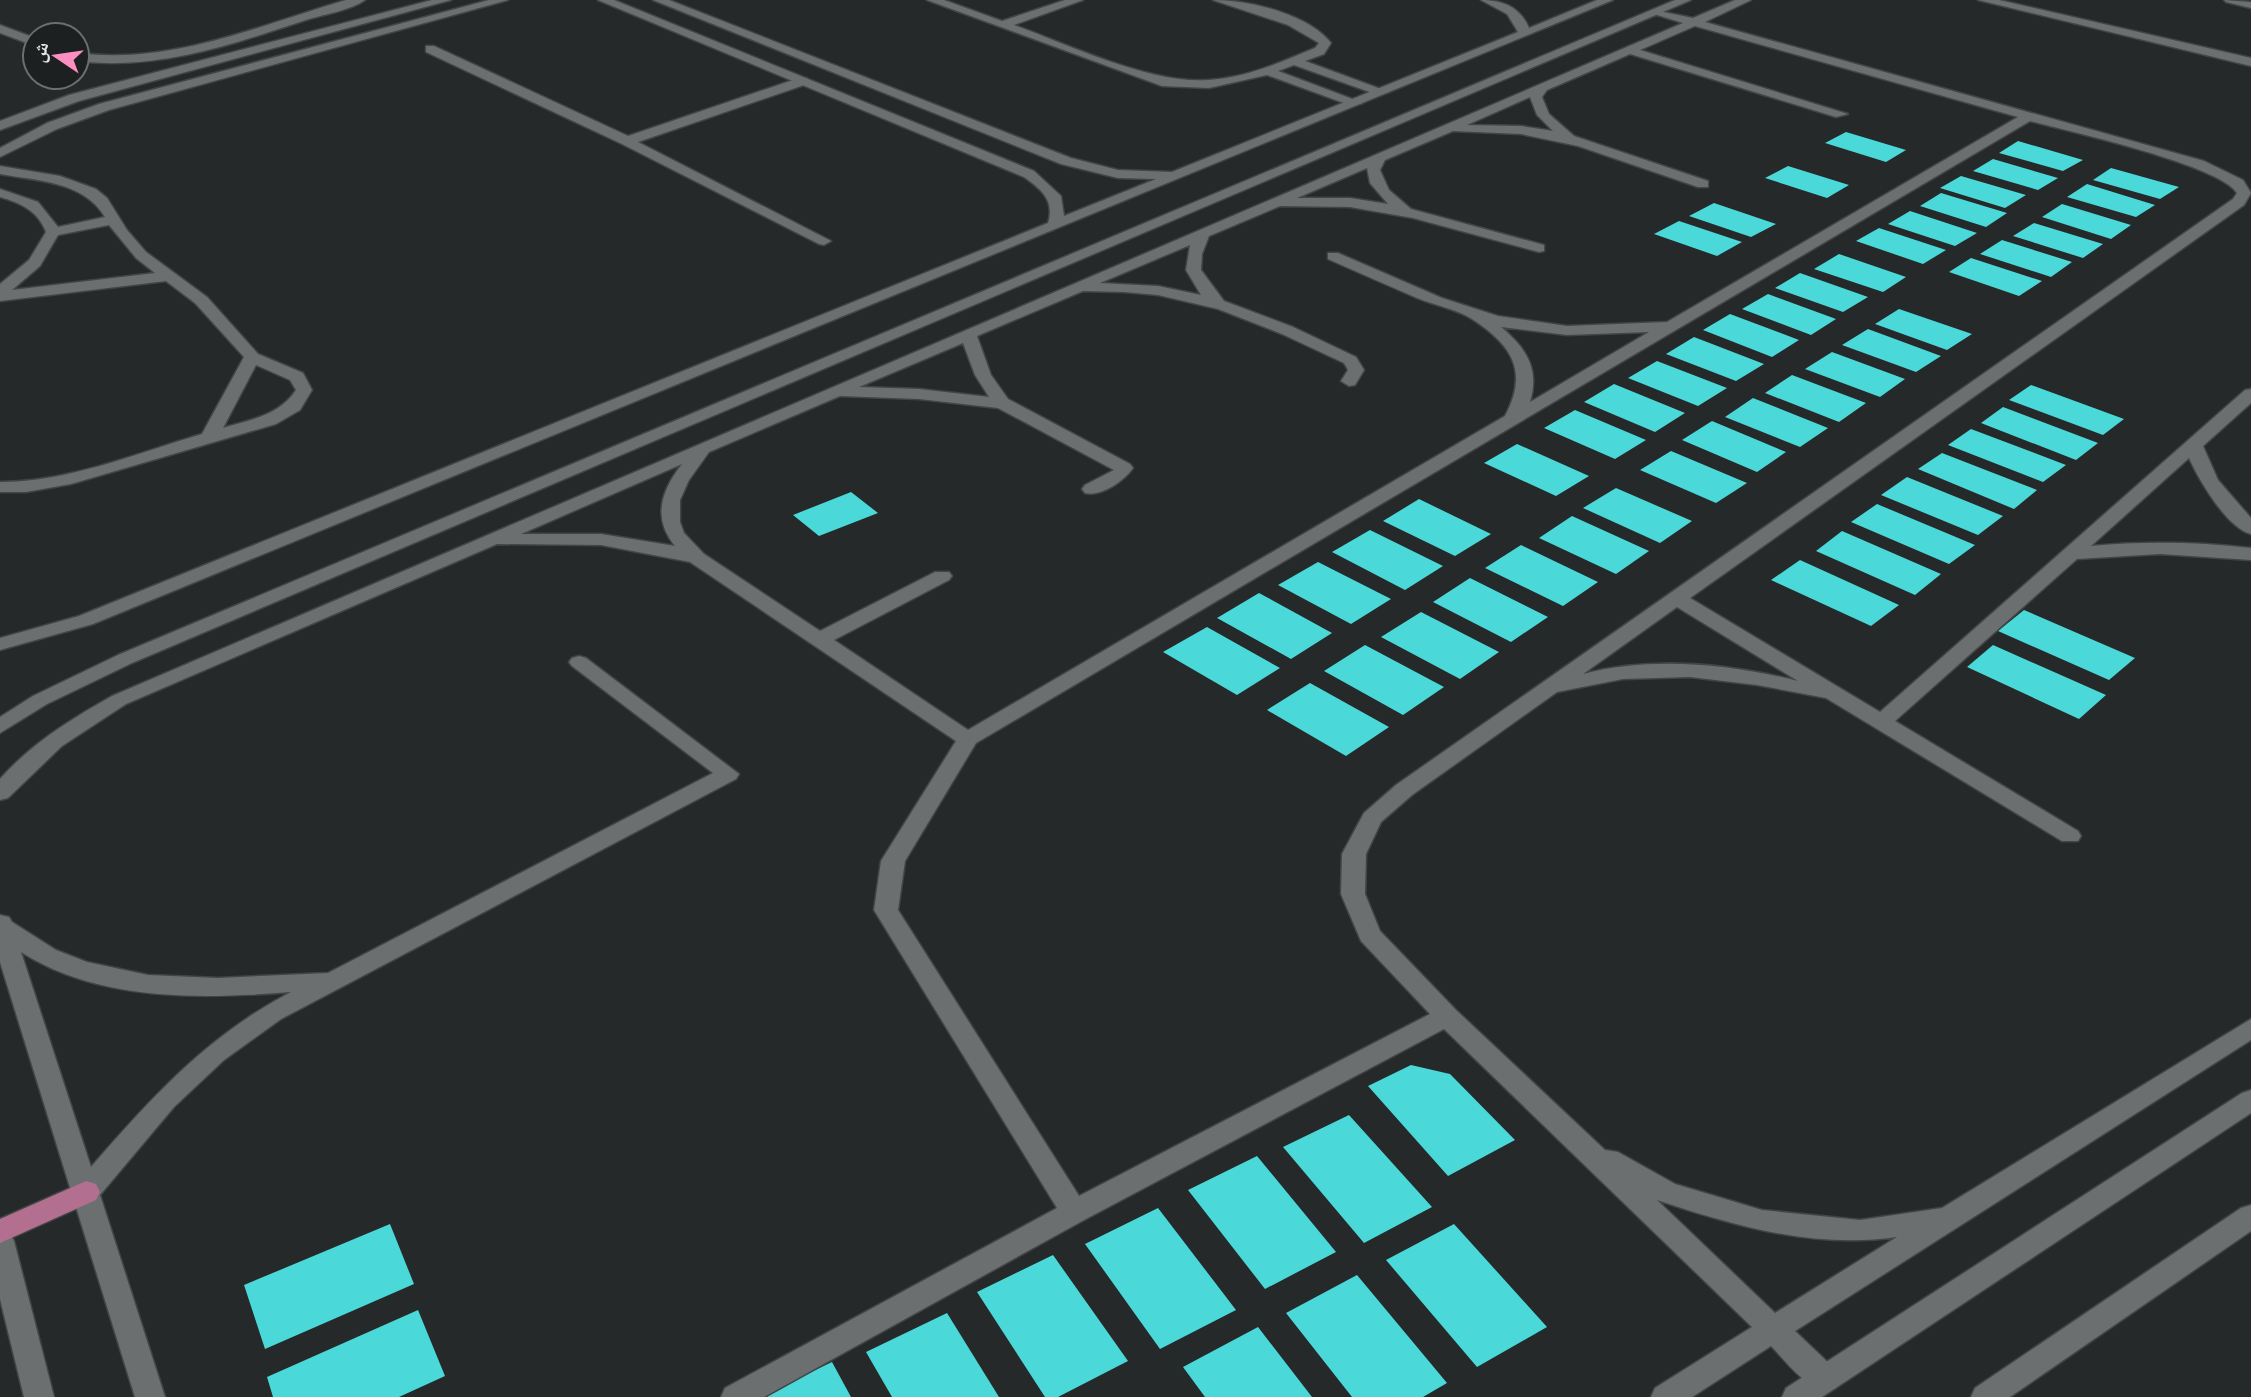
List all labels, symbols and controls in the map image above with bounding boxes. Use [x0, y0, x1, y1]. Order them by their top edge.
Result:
north arrow [21, 21, 91, 91]
text: ش [27, 40, 53, 65]

